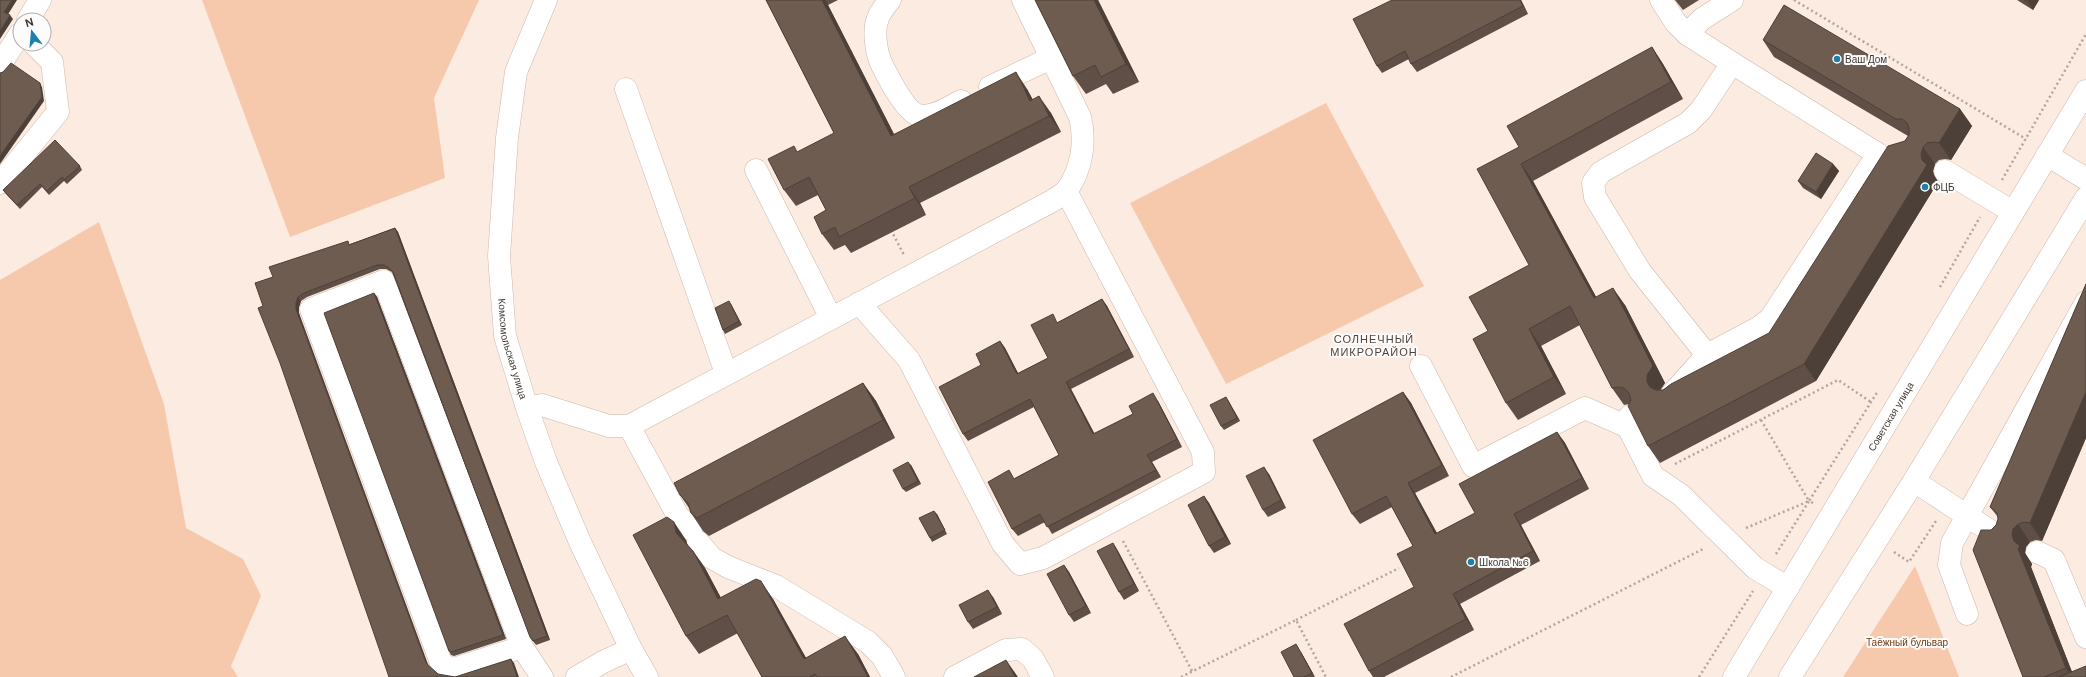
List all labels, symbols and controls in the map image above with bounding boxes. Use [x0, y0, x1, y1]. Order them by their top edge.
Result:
north arrow [12, 12, 52, 52]
text: N [23, 15, 35, 30]
place label: Ваш Дом [1845, 53, 1887, 66]
marker: Ваш Дом [1832, 54, 1842, 64]
place label: ФЦБ [1933, 181, 1955, 194]
marker: ФЦБ [1920, 182, 1930, 192]
street label: Комсомольская улица [495, 298, 530, 401]
district label: СОЛНЕЧНЫЙ МИКРОРАЙОН [1330, 332, 1418, 359]
street label: Советская улица [1865, 379, 1917, 454]
place label: Школа №6 [1479, 556, 1529, 569]
marker: Школа №6 [1466, 557, 1476, 567]
park label: Таёжный бульвар [1866, 636, 1948, 649]

